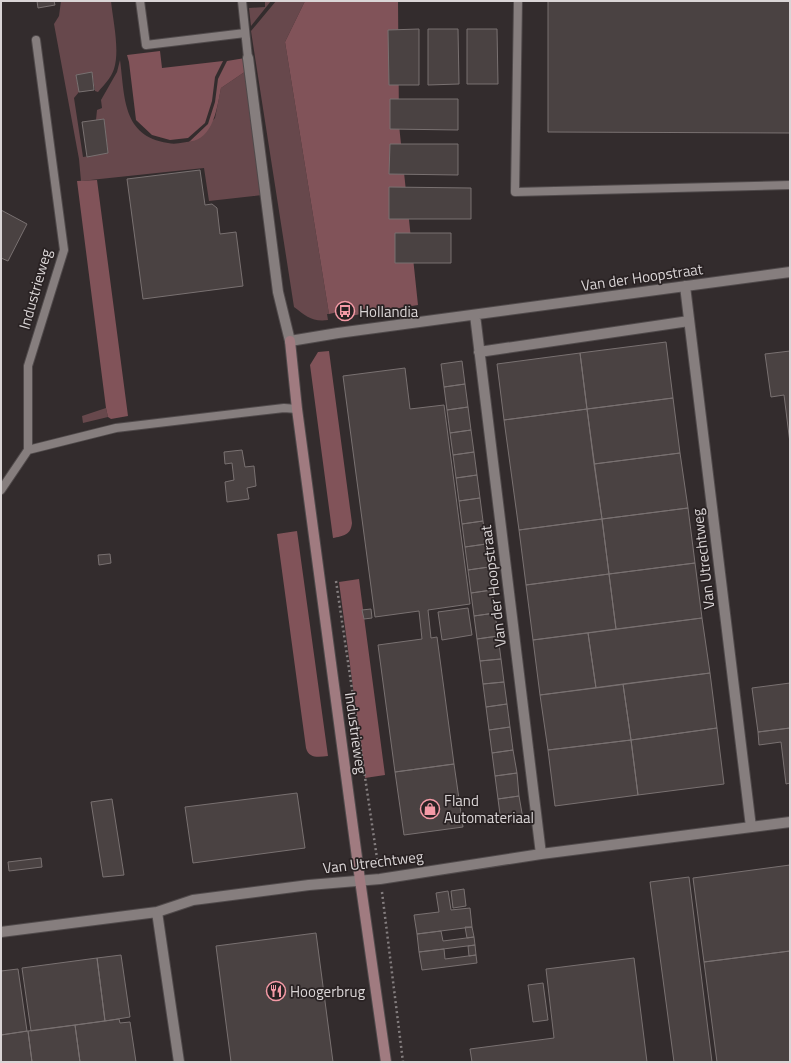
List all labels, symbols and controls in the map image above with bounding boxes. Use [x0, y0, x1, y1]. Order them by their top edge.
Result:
street label: Industrieweg [13, 246, 58, 332]
street label: Van der Hoopstraat [580, 257, 705, 297]
bus stop icon: Hollandia [334, 300, 356, 322]
place label: Hollandia [359, 300, 419, 323]
street label: Van Utrechtweg [685, 507, 721, 611]
street label: Van der Hoopstraat [474, 523, 512, 648]
street label: Industrieweg [339, 691, 373, 776]
place label: Fland Automateriaal [444, 789, 534, 829]
shop icon: Fland Automateriaal [419, 798, 441, 820]
street label: Van Utrechtweg [321, 844, 425, 880]
restaurant icon: Hoogerbrug [265, 980, 287, 1002]
place label: Hoogerbrug [290, 980, 365, 1003]

